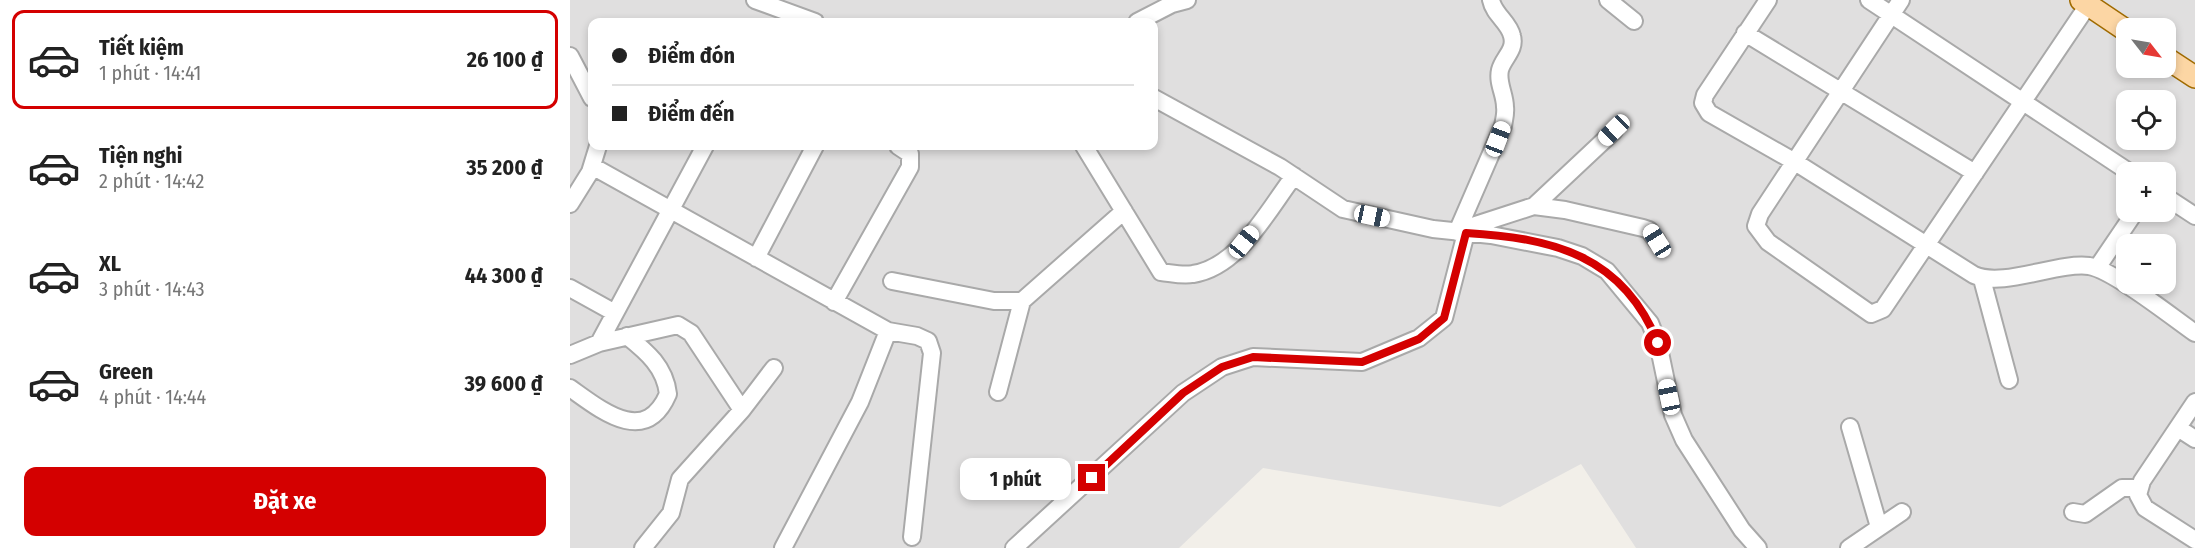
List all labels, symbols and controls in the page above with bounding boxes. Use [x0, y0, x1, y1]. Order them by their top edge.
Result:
north arrow [2116, 18, 2176, 78]
map controls [2116, 18, 2176, 294]
icon: car [27, 33, 81, 87]
text: Tiết kiệm [99, 34, 184, 61]
text: Điểm đón [648, 42, 735, 69]
text: 26 100 ₫ [467, 46, 543, 73]
text: 1 phút · 14:41 [99, 61, 201, 85]
button: locate [2116, 90, 2176, 150]
text: Điểm đến [648, 100, 734, 127]
car [1595, 111, 1633, 149]
car [1483, 119, 1513, 159]
icon: car [27, 141, 81, 195]
text: Tiện nghi [99, 142, 182, 169]
text: 35 200 ₫ [466, 154, 543, 181]
button: + [2116, 162, 2176, 222]
text: 2 phút · 14:42 [99, 169, 204, 193]
car [1353, 203, 1391, 229]
car [1640, 221, 1674, 261]
car [1226, 222, 1262, 262]
button: − [2116, 234, 2176, 294]
icon: car [27, 249, 81, 303]
text: XL [99, 250, 121, 277]
text: 44 300 ₫ [465, 262, 543, 289]
text: 3 phút · 14:43 [99, 277, 205, 301]
route start [1644, 329, 1671, 356]
icon: car [27, 357, 81, 411]
text: Green [99, 358, 153, 385]
text: 39 600 ₫ [465, 370, 543, 397]
car [1656, 378, 1682, 416]
text: 4 phút · 14:44 [99, 385, 206, 409]
callout: 1 phút [960, 457, 1071, 499]
route end [1078, 464, 1105, 491]
button: Đặt xe [24, 467, 546, 536]
text: 1 phút [990, 467, 1041, 491]

